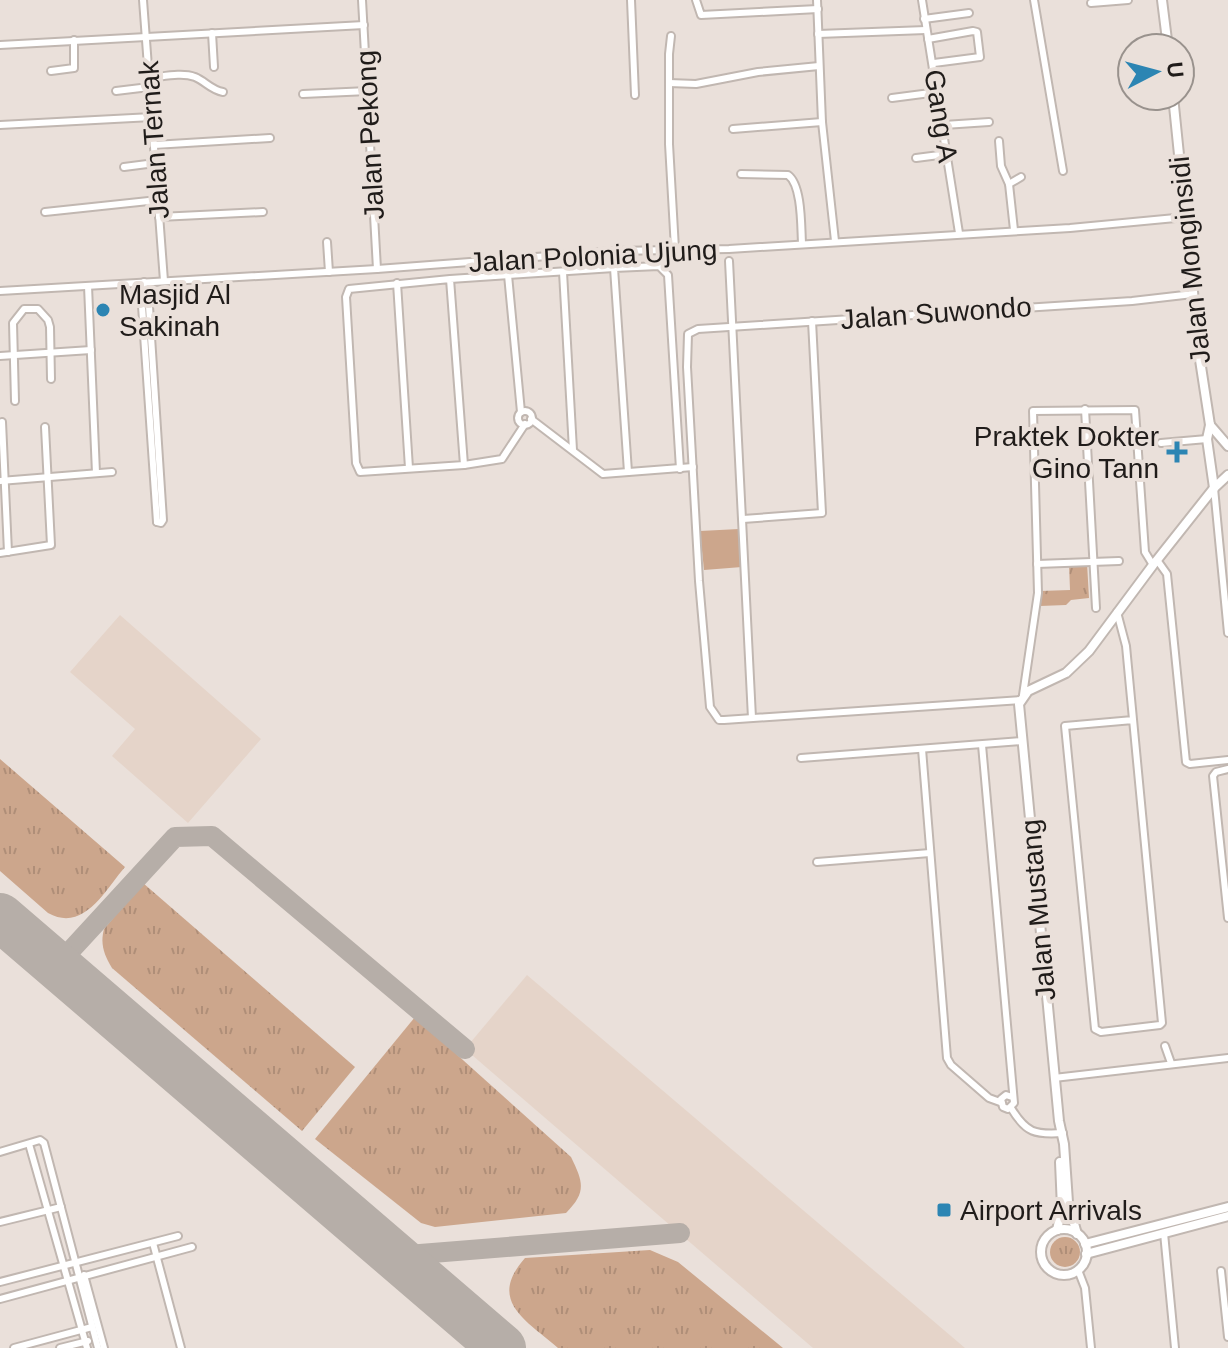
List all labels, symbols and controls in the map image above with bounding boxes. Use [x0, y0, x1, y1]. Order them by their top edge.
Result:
north arrow [1116, 32, 1196, 112]
street label: Jalan Pekong [350, 49, 390, 221]
street label: Jalan Ternak [133, 59, 175, 220]
text: U [1162, 61, 1189, 79]
street label: Gang A [918, 67, 964, 165]
street label: Jalan Monginsidi [1164, 155, 1216, 365]
street label: Jalan Polonia Ujung [468, 234, 718, 278]
place label: Masjid Al Sakinah [119, 279, 231, 342]
street label: Jalan Suwondo [839, 291, 1033, 335]
marker: Masjid Al Sakinah [94, 301, 112, 319]
place label: Praktek Dokter Gino Tann [974, 421, 1159, 484]
marker: Praktek Dokter Gino Tann [1166, 441, 1188, 463]
street label: Jalan Mustang [1015, 818, 1061, 1002]
place label: Airport Arrivals [960, 1195, 1142, 1226]
marker: Airport Arrivals [935, 1201, 953, 1219]

